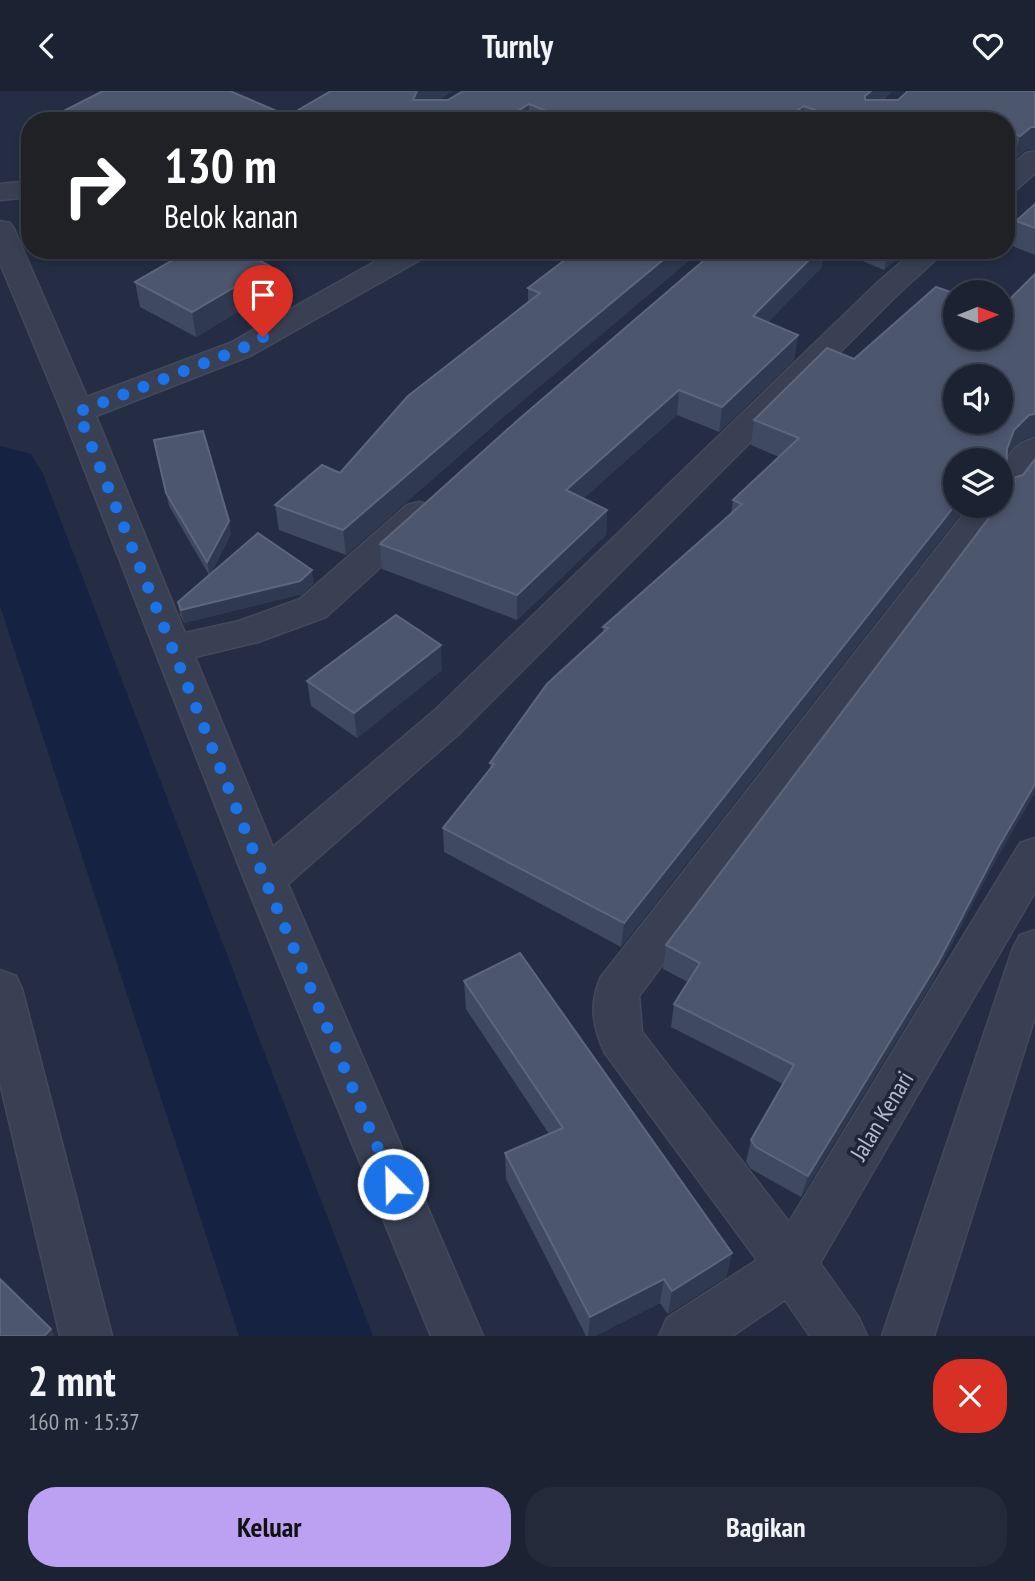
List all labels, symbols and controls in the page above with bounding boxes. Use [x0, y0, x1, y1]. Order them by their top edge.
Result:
text: Turnly [482, 25, 553, 67]
icon: back [28, 27, 66, 65]
icon: heart [969, 27, 1007, 65]
text: 130 m [164, 133, 277, 197]
icon: right [49, 140, 140, 231]
text: Belok kanan [164, 195, 298, 237]
pin [233, 265, 293, 337]
icon: arrive [244, 276, 282, 314]
north arrow [943, 280, 1013, 350]
map controls [943, 280, 1013, 518]
button: sound [943, 364, 1013, 434]
button: layers [943, 448, 1013, 518]
street label: Jalan Kenari [842, 1065, 920, 1167]
position arrow [356, 1147, 430, 1221]
text: 2 mnt [28, 1353, 116, 1408]
button: close [933, 1359, 1007, 1433]
text: 160 m · 15:37 [28, 1407, 140, 1436]
button: Keluar [28, 1487, 511, 1567]
button: Bagikan [525, 1487, 1007, 1567]

